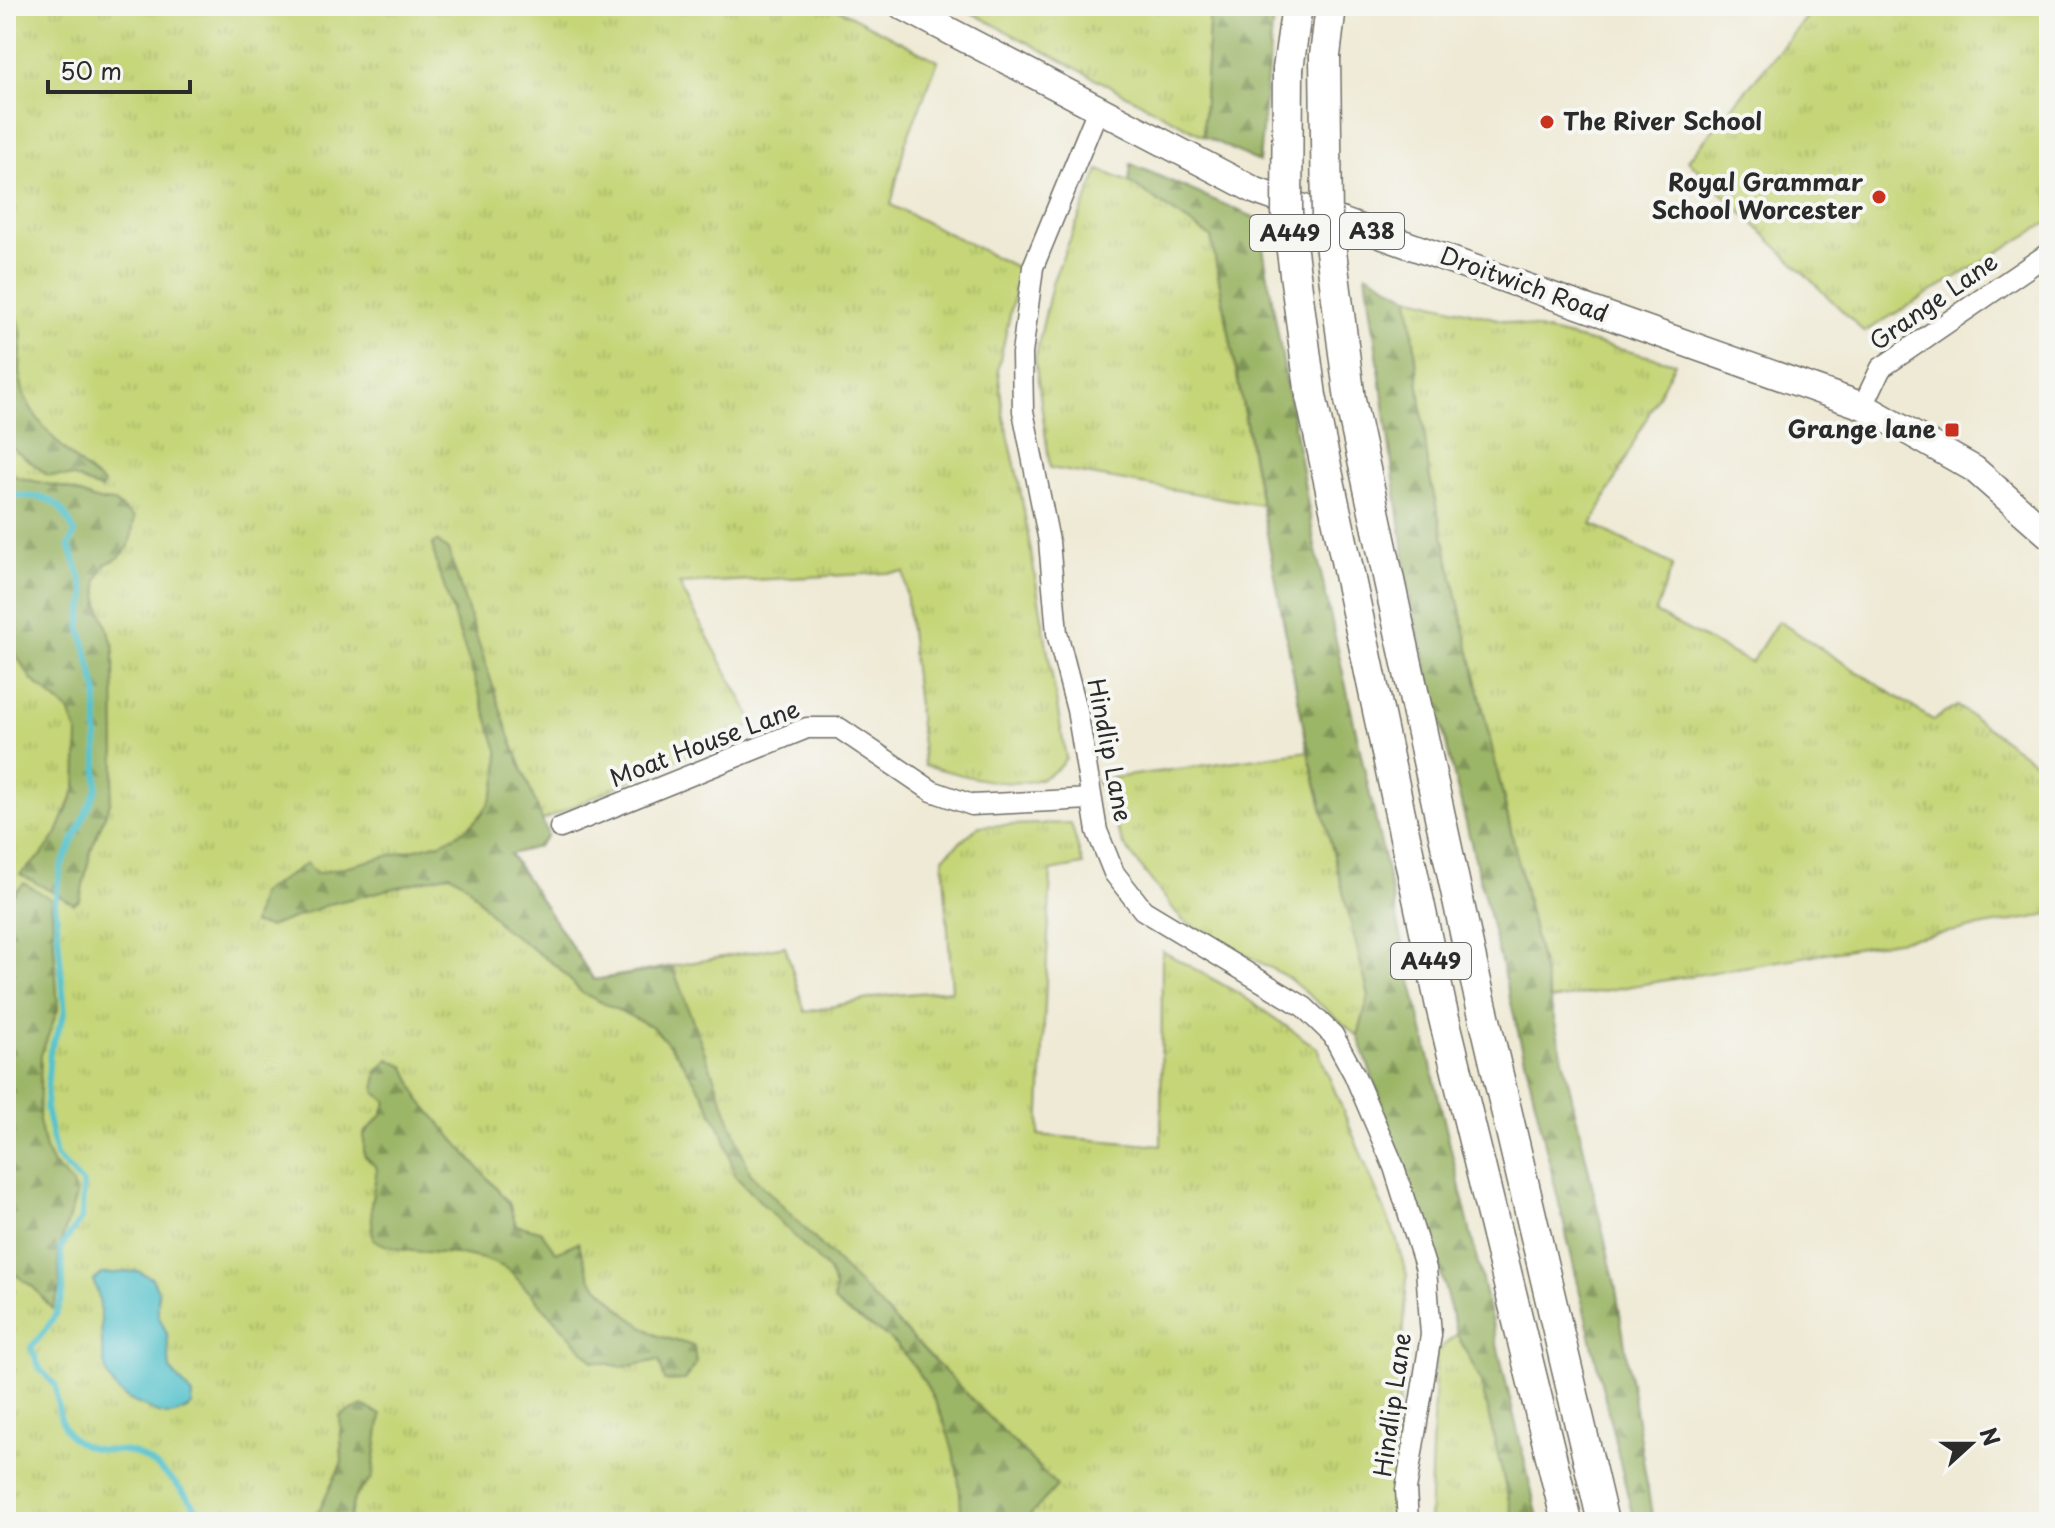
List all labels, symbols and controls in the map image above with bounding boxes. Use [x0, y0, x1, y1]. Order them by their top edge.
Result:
scale bar [48, 44, 190, 94]
text: 50 m [60, 52, 122, 88]
place label: The River School [1563, 102, 1762, 138]
marker: The River School [1538, 113, 1556, 131]
place label: Royal Grammar School Worcester [1651, 163, 1864, 227]
marker: Royal Grammar School Worcester [1870, 188, 1888, 206]
road number: A38 [1340, 213, 1404, 249]
road number: A449 [1250, 215, 1330, 251]
street label: Droitwich Road [1435, 236, 1614, 330]
street label: Grange Lane [1861, 243, 2004, 358]
place label: Grange lane [1788, 410, 1936, 446]
marker: Grange lane [1943, 421, 1961, 439]
street label: Hindlip Lane [1079, 675, 1142, 824]
street label: Moat House Lane [604, 689, 805, 795]
road number: A449 [1391, 943, 1471, 979]
street label: Hindlip Lane [1363, 1330, 1419, 1479]
north arrow [1931, 1404, 2011, 1484]
text: N [1973, 1422, 2010, 1450]

